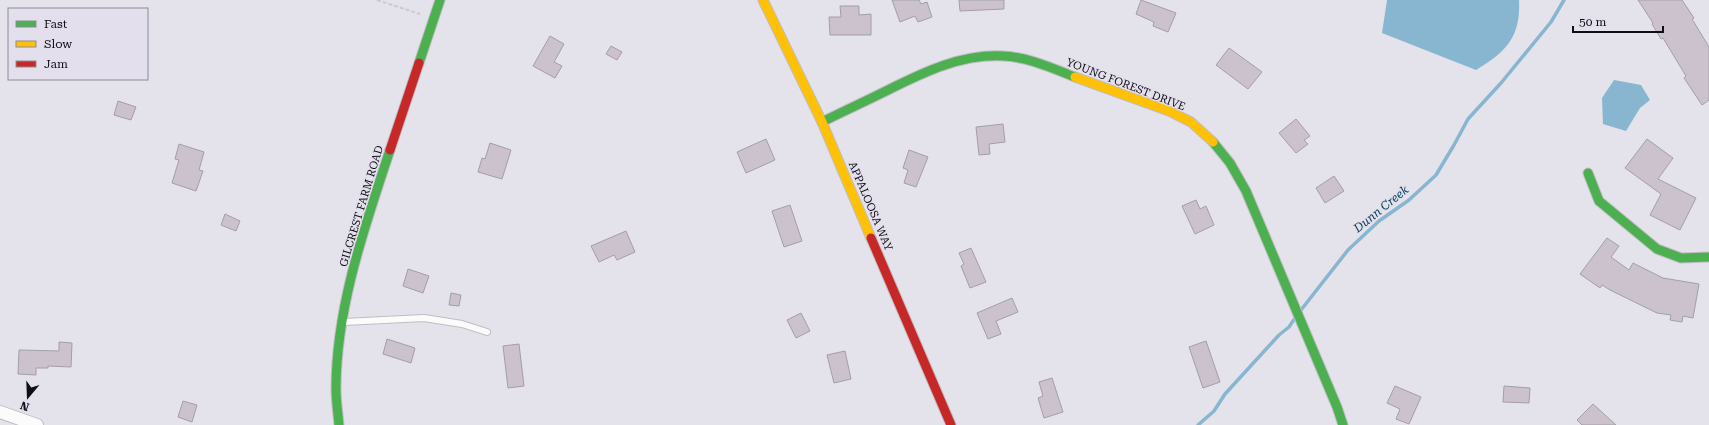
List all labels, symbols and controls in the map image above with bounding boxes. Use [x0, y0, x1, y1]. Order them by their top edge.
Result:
legend [8, 8, 148, 80]
scale bar [1573, 8, 1663, 34]
text: 50 m [1579, 15, 1606, 29]
text: Fast [44, 17, 68, 31]
text: Slow [44, 37, 72, 51]
street label: YOUNG FOREST DRIVE [1064, 56, 1187, 113]
text: Jam [44, 57, 68, 71]
street label: GILCREST FARM ROAD [337, 144, 386, 268]
street label: APPALOOSA WAY [846, 160, 895, 253]
water label: Dunn Creek [1350, 182, 1412, 236]
north arrow [8, 377, 48, 417]
text: N [18, 398, 31, 414]

